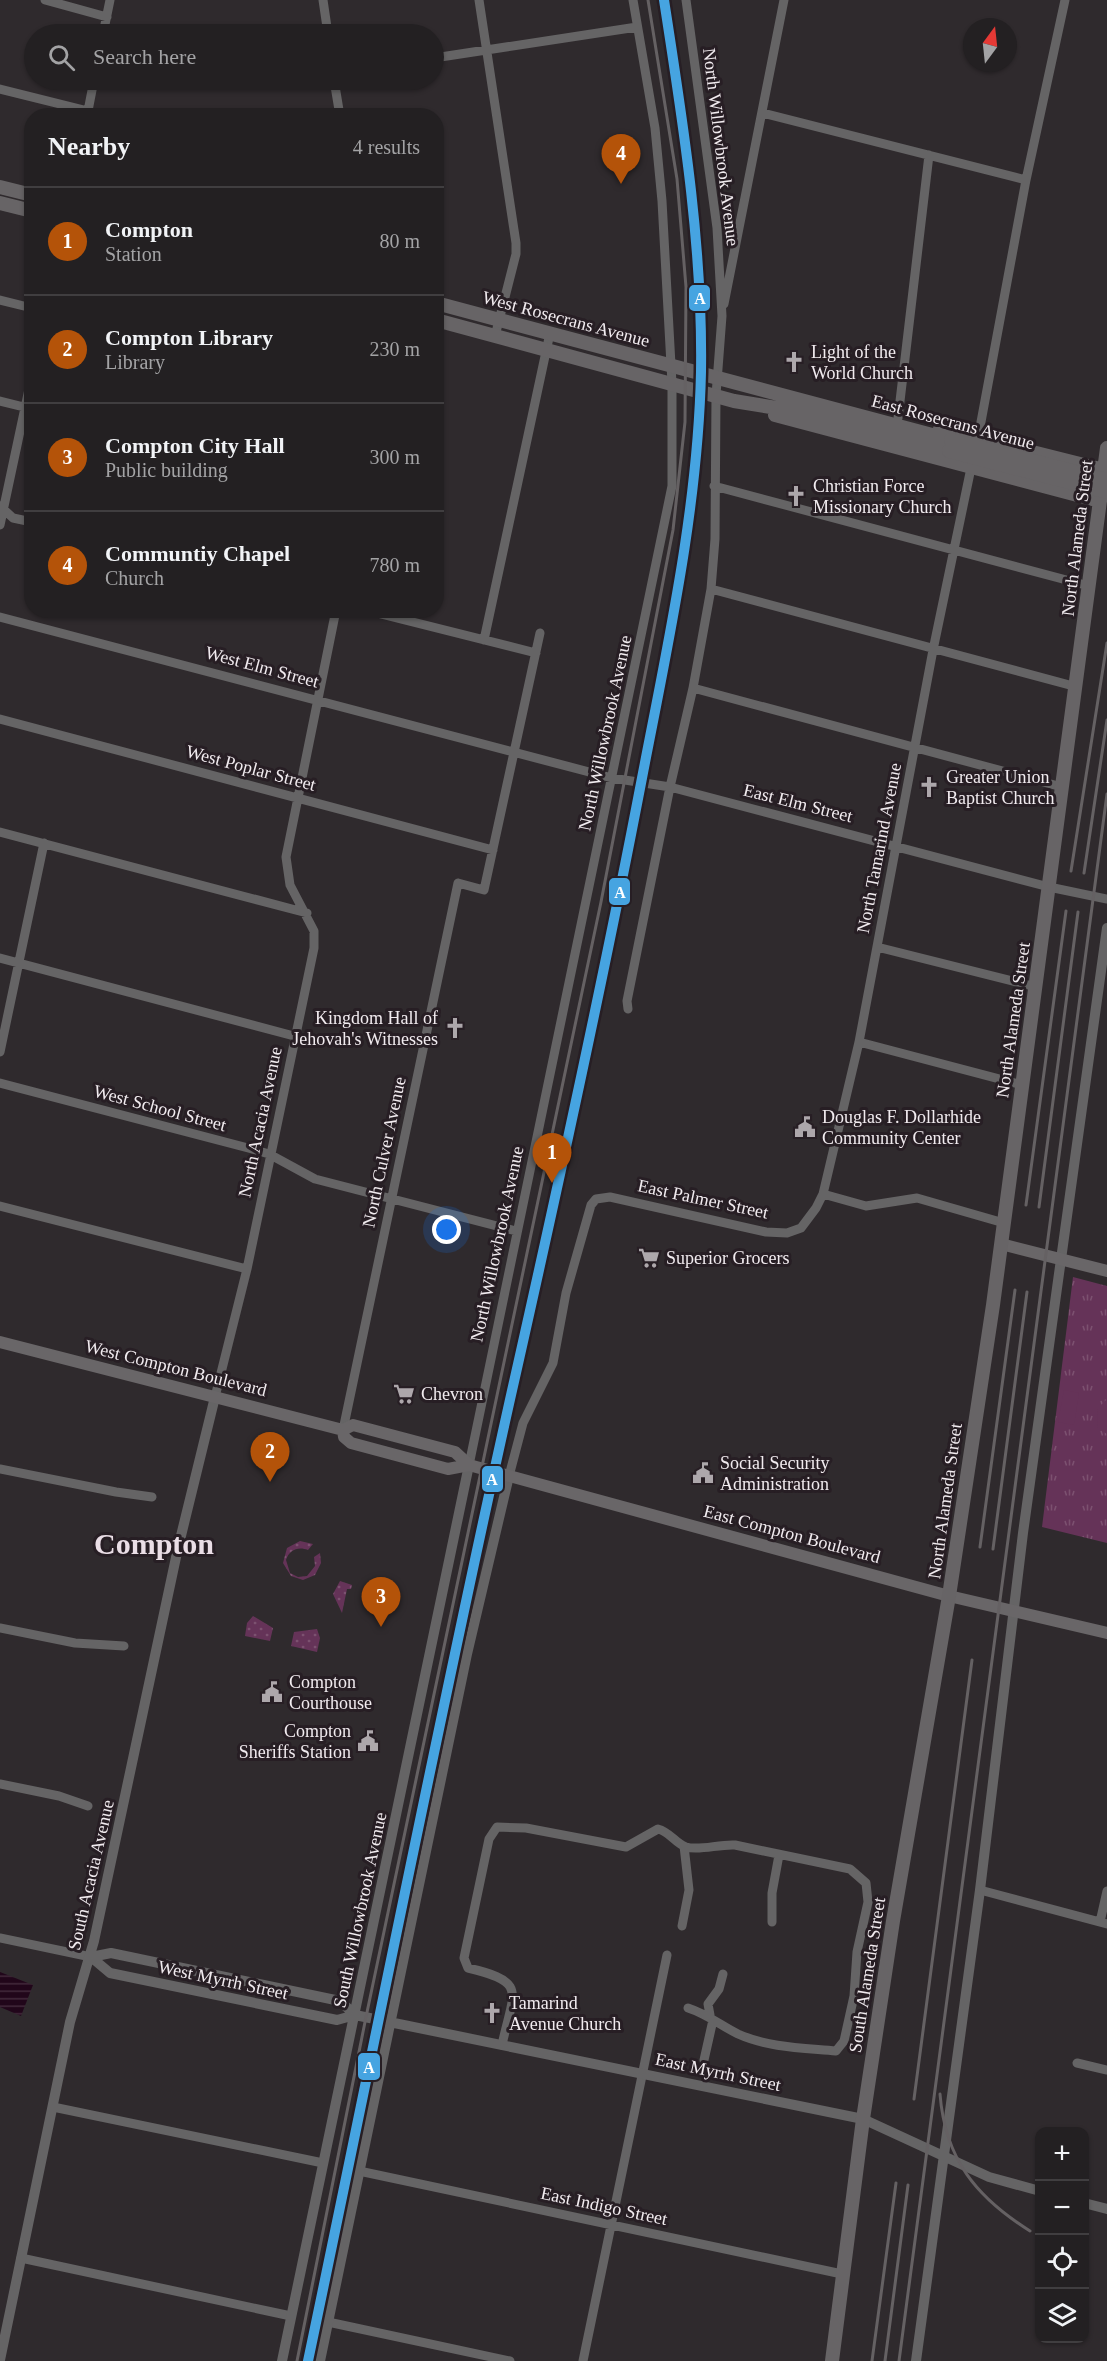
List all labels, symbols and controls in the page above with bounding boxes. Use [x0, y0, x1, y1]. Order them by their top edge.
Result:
north arrow [963, 18, 1017, 72]
search box [24, 24, 444, 90]
icon: search [45, 41, 78, 74]
text: Search here [93, 44, 196, 69]
street label: North Willowbrook Avenue [699, 47, 743, 247]
text: Nearby [48, 132, 130, 161]
pin: 4 [602, 134, 640, 184]
text: 4 results [353, 136, 420, 158]
text: Compton [105, 217, 193, 242]
text: 1 [63, 230, 73, 252]
text: 80 m [379, 230, 420, 252]
text: Station [105, 243, 162, 265]
line badge: A [688, 284, 711, 312]
street label: West Rosecrans Avenue [480, 287, 652, 351]
text: A [694, 290, 706, 307]
text: Compton Library [105, 325, 273, 350]
text: 2 [63, 338, 73, 360]
text: 230 m [369, 338, 420, 360]
place label: Light of the World Church [811, 342, 913, 383]
church icon: Light of the World Church [782, 350, 806, 374]
text: Library [105, 351, 165, 373]
street label: East Rosecrans Avenue [869, 391, 1037, 453]
text: Compton City Hall [105, 433, 285, 458]
text: 3 [63, 446, 73, 468]
text: 300 m [369, 446, 420, 468]
text: Public building [105, 459, 228, 481]
street label: North Alameda Street [1058, 459, 1096, 617]
place label: Christian Force Missionary Church [813, 476, 952, 517]
church icon: Christian Force Missionary Church [784, 484, 808, 508]
text: Communtiy Chapel [105, 541, 290, 566]
text: 4 [63, 554, 73, 576]
text: 780 m [369, 554, 420, 576]
text: Church [105, 567, 164, 589]
street label: North Willowbrook Avenue [574, 633, 636, 833]
street label: West Elm Street [203, 642, 321, 692]
street label: West Poplar Street [184, 741, 318, 795]
street label: North Tamarind Avenue [853, 761, 905, 935]
place label: Greater Union Baptist Church [946, 767, 1055, 808]
church icon: Greater Union Baptist Church [917, 775, 941, 799]
street label: East Elm Street [741, 780, 855, 826]
line badge: A [608, 877, 631, 906]
text: A [614, 884, 626, 901]
street label: North Alameda Street [992, 941, 1034, 1099]
place label: Kingdom Hall of Jehovah's Witnesses [292, 1008, 438, 1049]
church icon: Kingdom Hall of Jehovah's Witnesses [443, 1016, 467, 1040]
street label: North Acacia Avenue [234, 1045, 286, 1199]
street label: North Culver Avenue [358, 1075, 410, 1229]
street label: West School Street [91, 1081, 229, 1135]
place label: Douglas F. Dollarhide Community Center [822, 1107, 981, 1148]
public building icon: Douglas F. Dollarhide Community Center [793, 1115, 817, 1139]
pin: 1 [532, 1134, 572, 1183]
street label: North Willowbrook Avenue [466, 1144, 528, 1344]
street label: East Palmer Street [636, 1175, 770, 1223]
your location [432, 1215, 461, 1244]
supermarket icon: Superior Grocers [637, 1246, 661, 1270]
place label: Superior Grocers [666, 1248, 789, 1268]
street label: West Compton Boulevard [83, 1336, 269, 1400]
supermarket icon: Chevron [392, 1382, 416, 1406]
place label: Chevron [421, 1384, 483, 1404]
street label: North Alameda Street [924, 1422, 966, 1580]
pin: 2 [250, 1432, 290, 1482]
place label: Social Security Administration [720, 1453, 829, 1494]
public building icon: Social Security Administration [691, 1461, 715, 1485]
line badge: A [481, 1465, 504, 1493]
text: A [486, 1471, 498, 1488]
street label: East Compton Boulevard [702, 1501, 882, 1567]
district label: Compton [94, 1527, 214, 1560]
pin: 3 [362, 1578, 400, 1627]
place label: Compton Courthouse [289, 1672, 372, 1713]
public building icon: Compton Courthouse [260, 1680, 284, 1704]
place label: Compton Sheriffs Station [239, 1721, 351, 1762]
public building icon: Compton Sheriffs Station [356, 1729, 380, 1753]
street label: South Acacia Avenue [64, 1798, 118, 1952]
street label: South Willowbrook Avenue [329, 1810, 391, 2010]
street label: South Alameda Street [845, 1896, 889, 2054]
street label: West Myrrh Street [156, 1956, 290, 2004]
place label: Tamarind Avenue Church [509, 1993, 621, 2034]
church icon: Tamarind Avenue Church [480, 2001, 504, 2025]
street label: East Myrrh Street [653, 2049, 783, 2095]
line badge: A [357, 2052, 381, 2081]
text: A [363, 2059, 375, 2076]
map controls [1035, 2127, 1089, 2343]
button: + [1035, 2127, 1089, 2181]
button: − [1035, 2181, 1089, 2235]
street label: East Indigo Street [539, 2183, 669, 2229]
button: locate [1035, 2235, 1089, 2289]
button: layers [1035, 2289, 1089, 2343]

